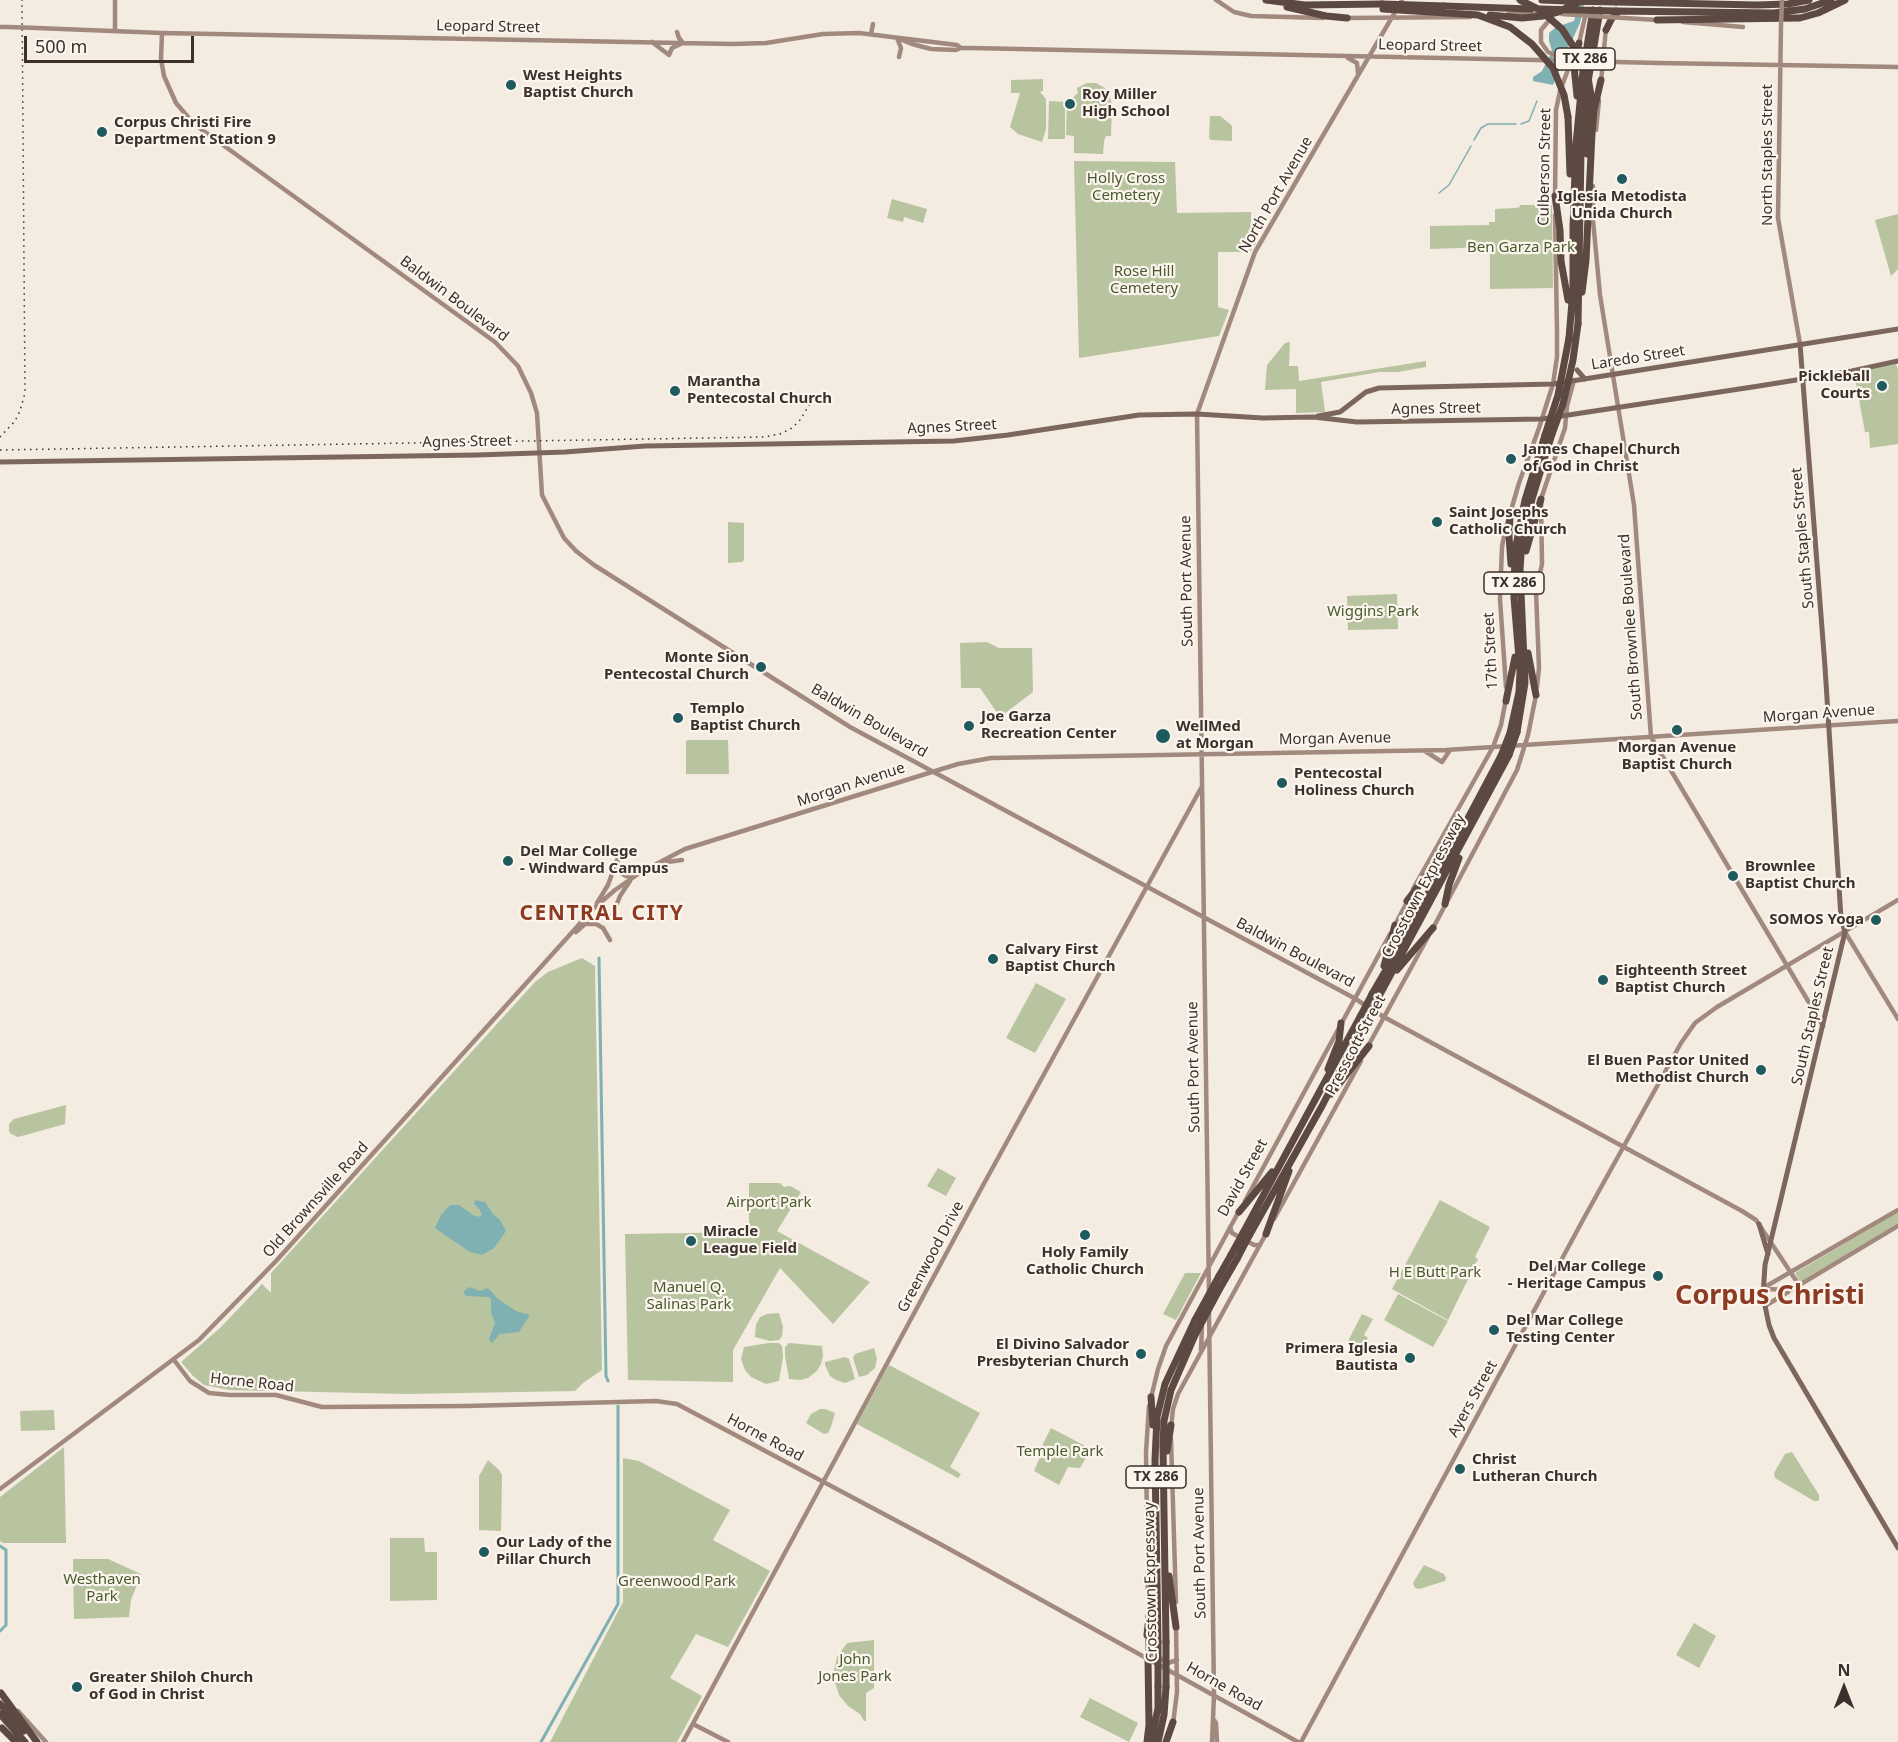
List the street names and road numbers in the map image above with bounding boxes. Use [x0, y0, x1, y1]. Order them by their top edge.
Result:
street label: Leopard Street [436, 17, 540, 37]
street label: Leopard Street [1378, 36, 1482, 56]
road number: TX 286 [1555, 48, 1615, 70]
street label: North Staples Street [1759, 84, 1777, 226]
street label: Culberson Street [1535, 108, 1555, 226]
street label: North Port Avenue [1235, 134, 1317, 256]
street label: Baldwin Boulevard [396, 252, 512, 346]
street label: Laredo Street [1590, 342, 1686, 374]
street label: Agnes Street [1391, 399, 1481, 419]
street label: Agnes Street [907, 416, 997, 438]
street label: Agnes Street [422, 432, 512, 452]
street label: South Staples Street [1788, 467, 1818, 609]
street label: South Port Avenue [1177, 515, 1197, 647]
street label: South Brownlee Boulevard [1616, 533, 1646, 721]
road number: TX 286 [1484, 572, 1544, 594]
street label: 17th Street [1480, 612, 1502, 690]
street label: Baldwin Boulevard [808, 680, 930, 762]
street label: Morgan Avenue [1762, 701, 1876, 727]
street label: Morgan Avenue [1279, 729, 1391, 749]
street label: Morgan Avenue [795, 759, 907, 811]
street label: Crosstown Expressway [1378, 811, 1470, 961]
street label: Baldwin Boulevard [1233, 914, 1357, 992]
street label: South Staples Street [1788, 945, 1838, 1087]
street label: Presscott Street [1322, 992, 1390, 1098]
street label: South Port Avenue [1184, 1001, 1204, 1133]
street label: David Street [1214, 1136, 1272, 1220]
street label: Old Brownsville Road [259, 1139, 373, 1261]
street label: Greenwood Drive [894, 1198, 968, 1316]
street label: Ayers Street [1445, 1358, 1501, 1440]
street label: Horne Road [209, 1370, 295, 1396]
street label: Horne Road [724, 1410, 806, 1466]
road number: TX 286 [1126, 1466, 1186, 1488]
street label: South Port Avenue [1190, 1487, 1210, 1619]
street label: Crosstown Expressway [1141, 1502, 1161, 1662]
street label: Horne Road [1183, 1659, 1265, 1715]

